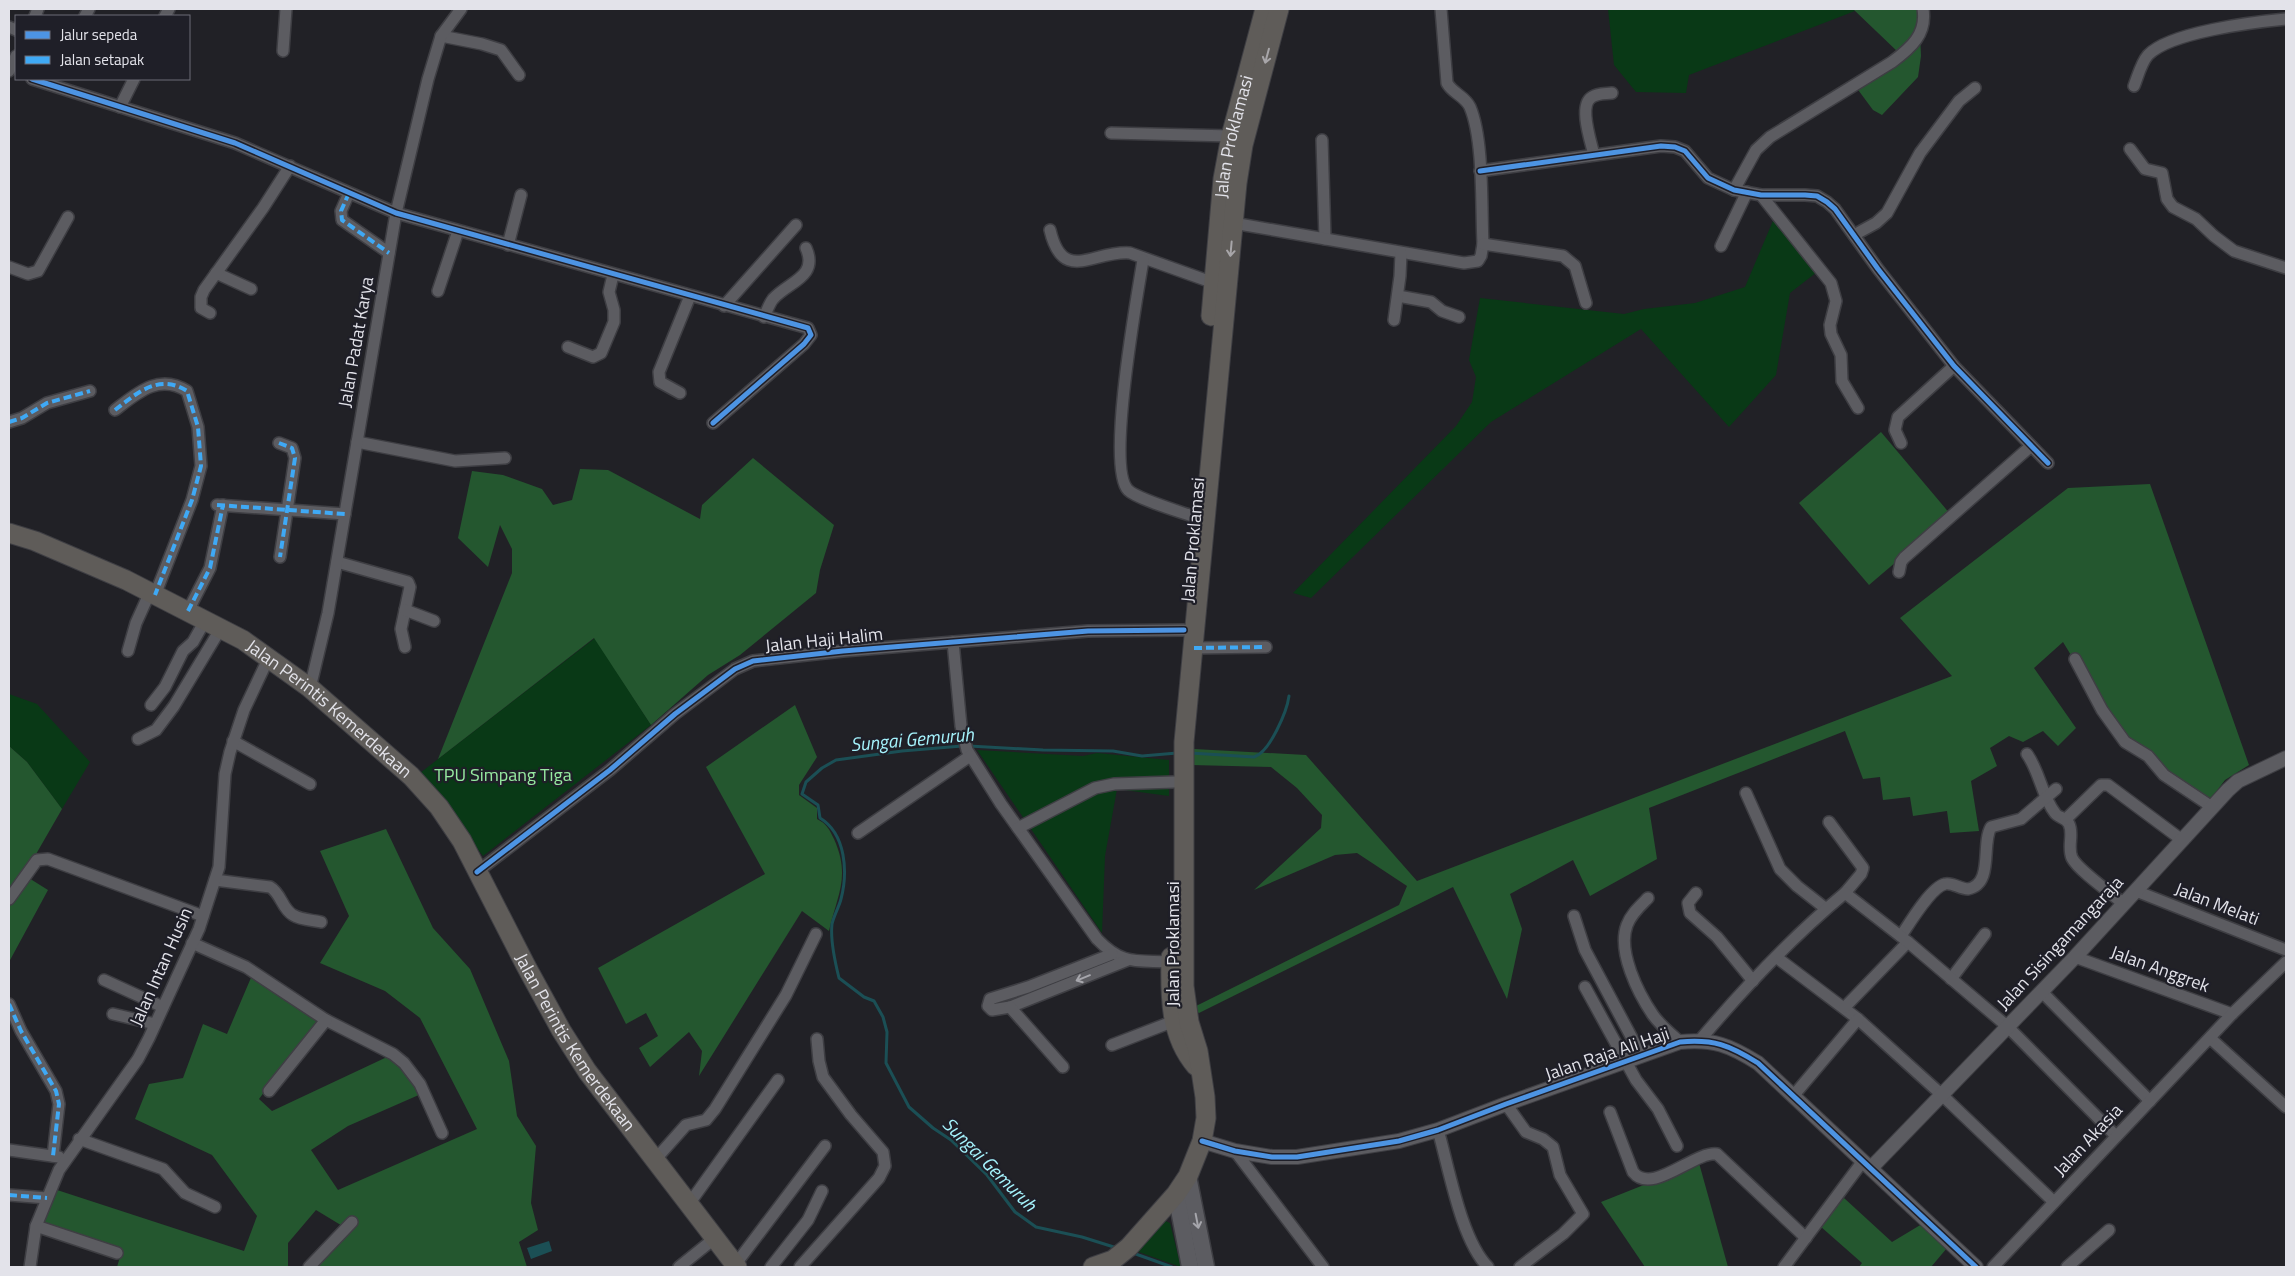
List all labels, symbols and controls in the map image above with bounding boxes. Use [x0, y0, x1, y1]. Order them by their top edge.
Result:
legend [15, 15, 190, 80]
text: Jalur sepeda [60, 23, 138, 46]
one-way arrow [1261, 47, 1271, 63]
text: Jalan setapak [60, 48, 144, 71]
street label: Jalan Proklamasi [1207, 72, 1260, 199]
one-way arrow [1226, 241, 1235, 257]
street label: Jalan Padat Karya [331, 274, 380, 409]
street label: Jalan Proklamasi [1174, 476, 1211, 604]
street label: Jalan Haji Halim [764, 620, 884, 659]
street label: Jalan Perintis Kemerdekaan [241, 632, 418, 784]
water label: Sungai Gemuruh [849, 719, 975, 758]
park label: TPU Simpang Tiga [434, 761, 572, 788]
street label: Jalan Sisingamangaraja [1990, 869, 2129, 1016]
street label: Jalan Melati [2171, 875, 2263, 932]
street label: Jalan Proklamasi [1159, 881, 1186, 1007]
street label: Jalan Intan Husin [122, 903, 199, 1031]
street label: Jalan Anggrek [2107, 938, 2214, 999]
street label: Jalan Perintis Kemerdekaan [508, 948, 642, 1137]
one-way arrow [1075, 974, 1091, 983]
street label: Jalan Raja Ali Haji [1541, 1020, 1673, 1087]
street label: Jalan Akasia [2047, 1097, 2128, 1182]
water label: Sungai Gemuruh [936, 1110, 1045, 1218]
one-way arrow [1193, 1213, 1202, 1229]

